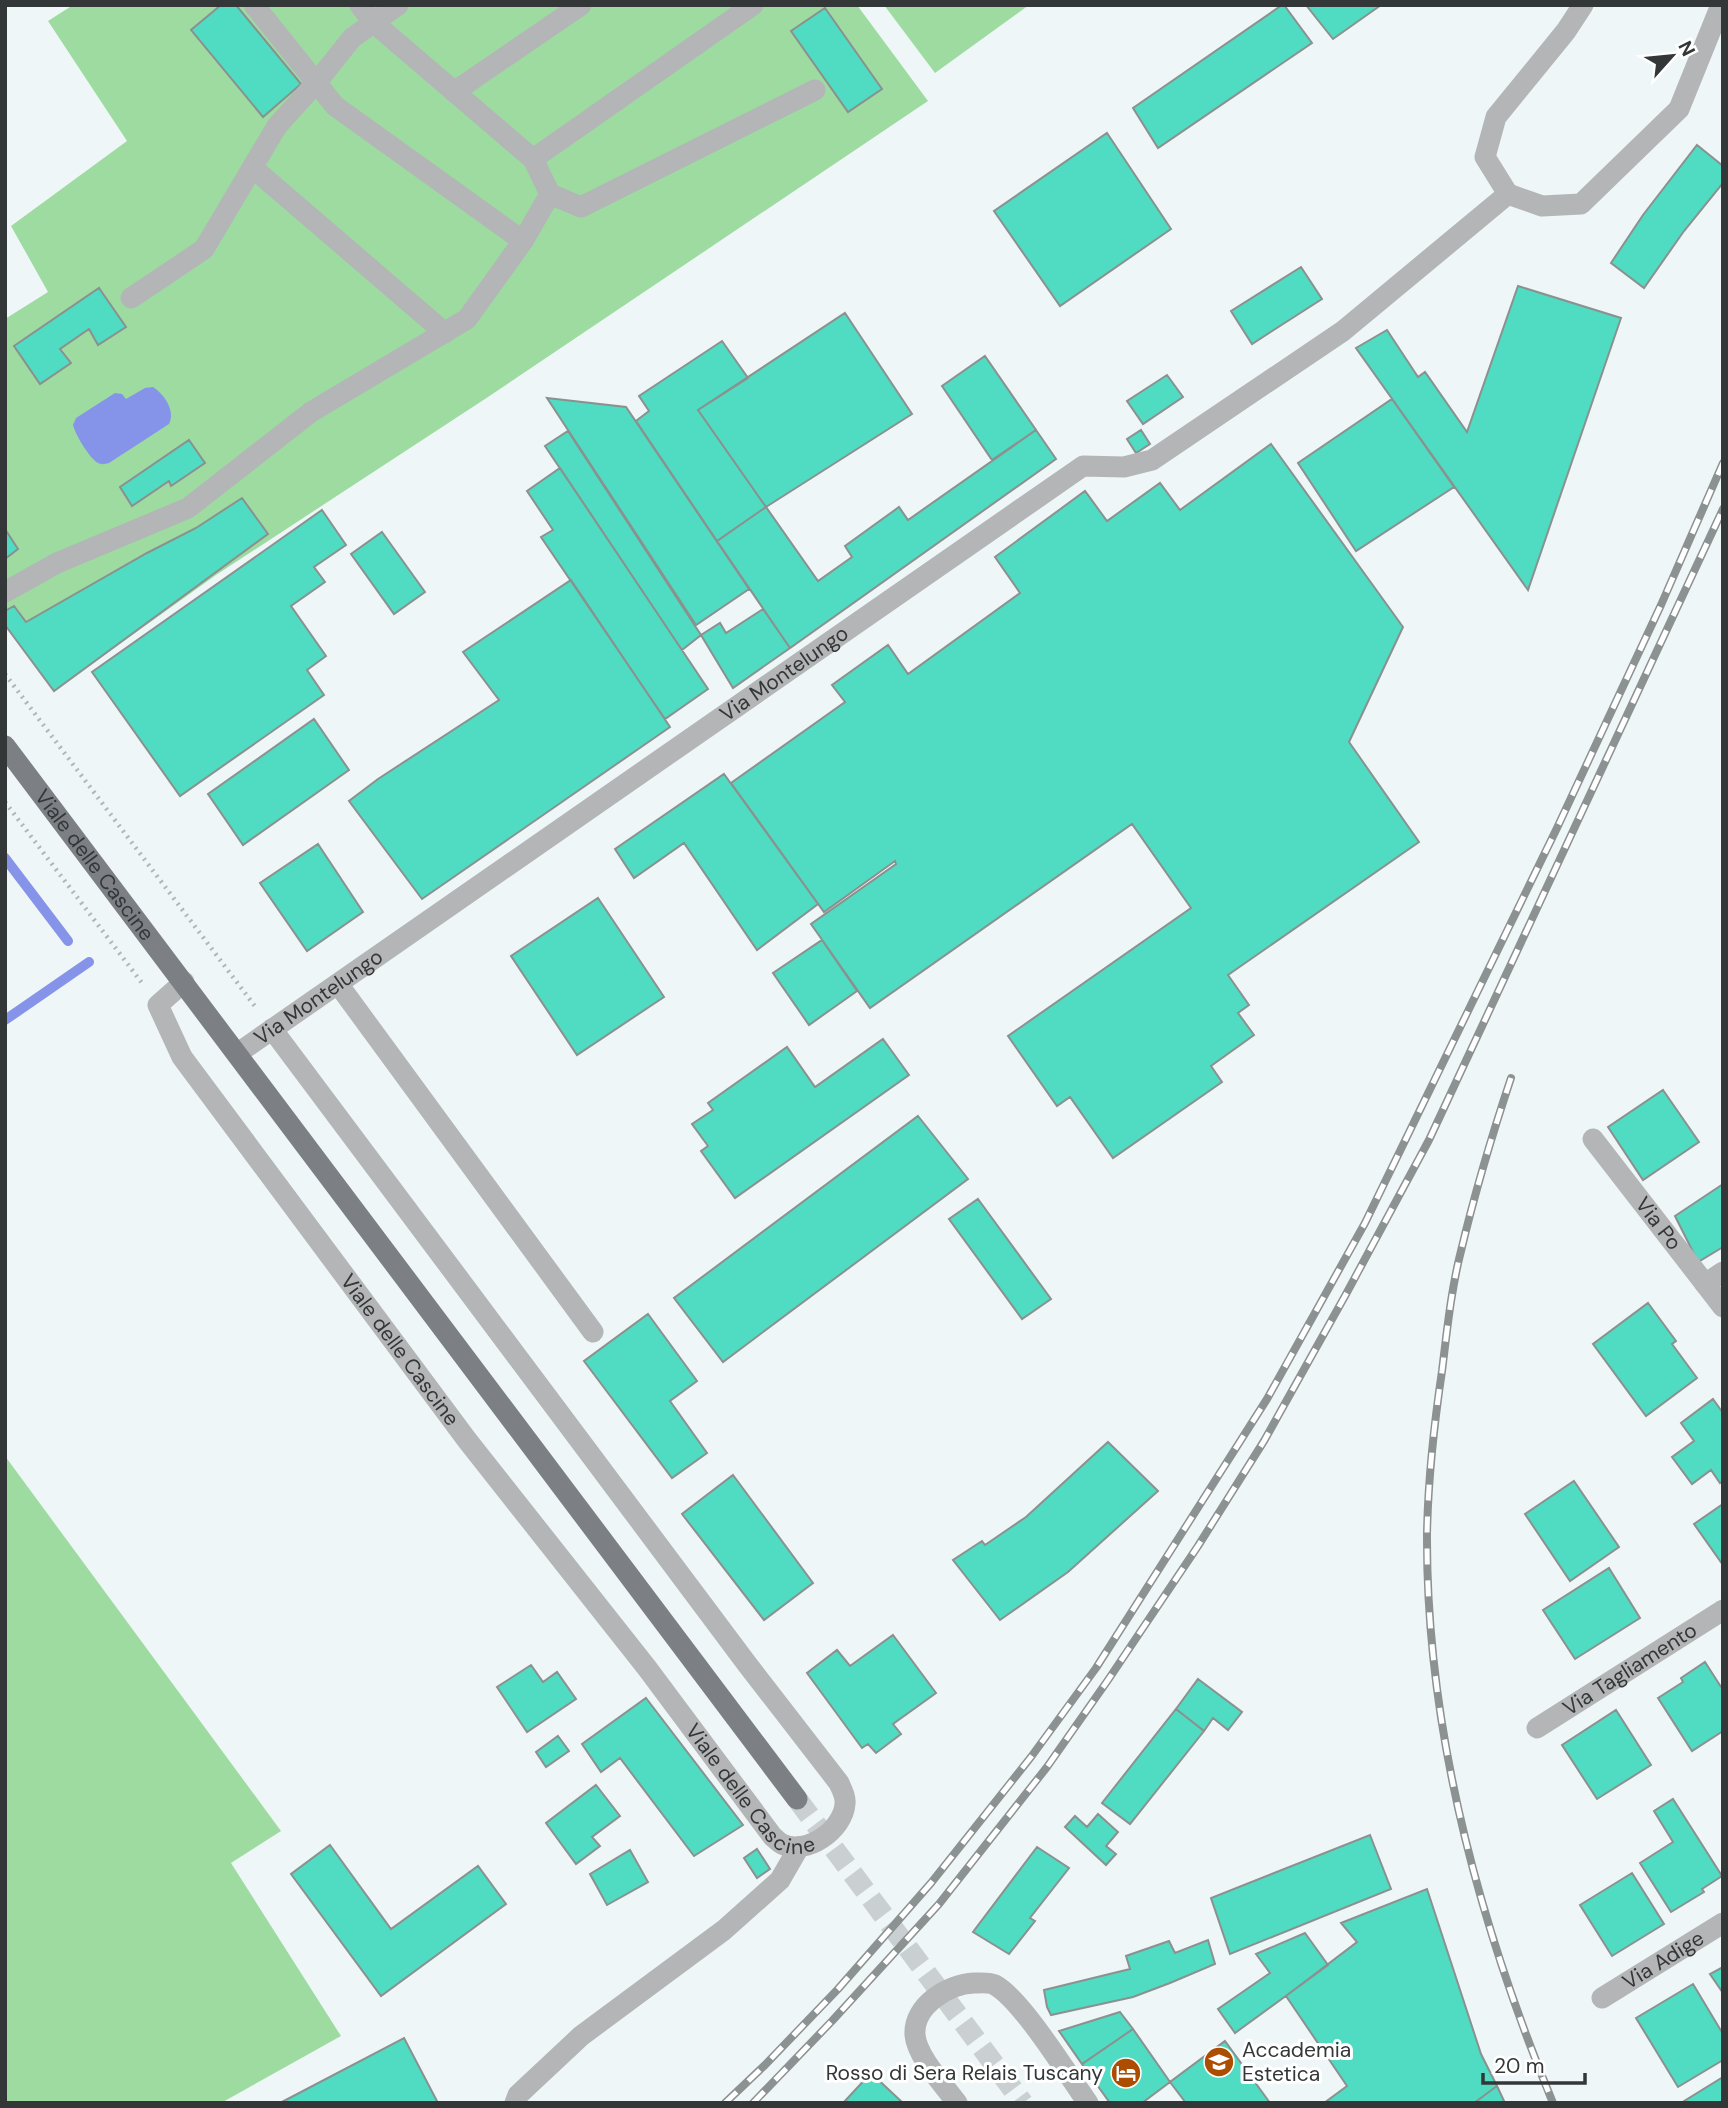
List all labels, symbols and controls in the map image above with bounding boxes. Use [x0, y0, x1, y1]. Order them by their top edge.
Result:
north arrow [1637, 21, 1707, 91]
text: N [1672, 37, 1701, 60]
street label: Via Montelungo [714, 619, 854, 728]
street label: Viale delle Cascine [28, 784, 161, 947]
street label: Via Montelungo [249, 943, 388, 1052]
street label: Via Po [1629, 1191, 1688, 1256]
street label: Viale delle Cascine [334, 1268, 466, 1432]
street label: Via Tagliamento [1557, 1616, 1702, 1722]
street label: Viale delle Cascine [679, 1718, 819, 1861]
street label: Via Adige [1617, 1924, 1709, 1996]
place label: Accademia Estetica [1242, 2036, 1351, 2088]
scale bar [1483, 2042, 1584, 2086]
school or university icon: Accademia Estetica [1202, 2045, 1236, 2079]
text: 20 m [1494, 2052, 1545, 2080]
hotel icon: Rosso di Sera Relais Tuscany [1109, 2056, 1143, 2090]
place label: Rosso di Sera Relais Tuscany [826, 2059, 1103, 2087]

